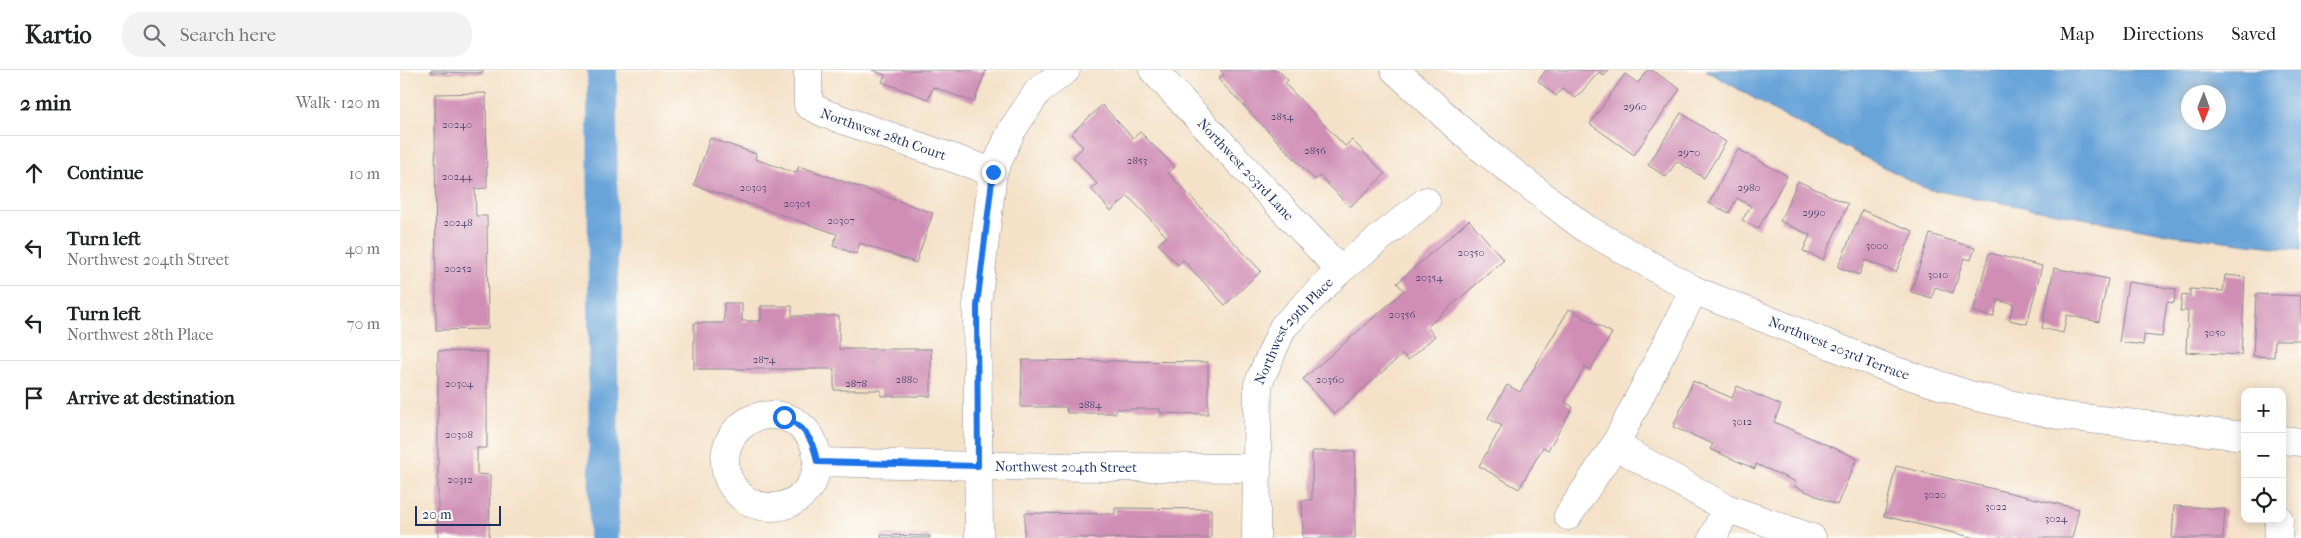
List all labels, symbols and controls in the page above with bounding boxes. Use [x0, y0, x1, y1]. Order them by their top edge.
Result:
search box [122, 12, 472, 57]
text: Kartio [25, 21, 92, 49]
icon: search [140, 21, 168, 49]
text: Search here [180, 24, 276, 46]
text: Map [2060, 24, 2094, 45]
text: Directions [2122, 24, 2203, 45]
text: Saved [2231, 24, 2276, 45]
north arrow [2181, 85, 2226, 130]
text: 2 min [20, 91, 71, 115]
text: Walk · 120 m [296, 93, 380, 112]
house number: 2960 [1623, 100, 1647, 113]
street label: Northwest 28th Court [818, 104, 949, 164]
house number: 2854 [1271, 110, 1294, 123]
street label: Northwest 203rd Lane [1194, 115, 1298, 224]
house number: 20240 [442, 118, 472, 131]
house number: 2856 [1304, 144, 1326, 157]
house number: 2970 [1678, 146, 1700, 159]
house number: 2853 [1127, 154, 1147, 167]
icon: ahead [20, 159, 48, 187]
route end [982, 161, 1005, 184]
text: Continue [67, 162, 143, 184]
text: 10 m [349, 164, 380, 183]
house number: 20244 [442, 170, 473, 183]
house number: 20303 [740, 181, 766, 194]
house number: 2980 [1737, 181, 1761, 194]
house number: 20305 [783, 197, 811, 210]
house number: 2990 [1802, 206, 1826, 219]
house number: 20307 [827, 214, 855, 227]
house number: 20248 [443, 216, 473, 229]
text: Turn left [67, 228, 141, 250]
icon: left [20, 234, 48, 262]
text: 40 m [345, 239, 380, 258]
house number: 3000 [1866, 239, 1888, 252]
house number: 20350 [1457, 246, 1485, 259]
text: Northwest 204th Street [67, 250, 229, 269]
house number: 20252 [444, 262, 472, 275]
house number: 3010 [1928, 268, 1948, 281]
house number: 20354 [1415, 271, 1443, 284]
street label: Northwest 29th Place [1250, 274, 1336, 387]
text: Turn left [67, 303, 141, 325]
house number: 20356 [1389, 308, 1416, 321]
icon: left [20, 309, 48, 337]
street label: Northwest 203rd Terrace [1766, 312, 1912, 383]
text: 70 m [347, 314, 380, 333]
text: Northwest 28th Place [67, 325, 214, 344]
house number: 3050 [2204, 326, 2226, 339]
house number: 2874 [753, 353, 776, 366]
house number: 2880 [896, 373, 918, 386]
house number: 20360 [1316, 373, 1344, 386]
house number: 20304 [445, 377, 474, 390]
house number: 2878 [845, 377, 867, 390]
icon: arrive [20, 384, 48, 412]
text: Arrive at destination [67, 387, 235, 409]
map controls [2241, 388, 2286, 523]
button: + [2241, 388, 2286, 433]
house number: 2884 [1078, 398, 1102, 411]
route start [773, 406, 796, 429]
house number: 3012 [1732, 415, 1752, 428]
house number: 20308 [445, 428, 473, 441]
button: − [2241, 433, 2286, 478]
street label: Northwest 204th Street [995, 458, 1137, 476]
house number: 20312 [447, 473, 473, 486]
button: locate [2241, 478, 2286, 523]
house number: 3020 [1924, 488, 1946, 501]
house number: 3022 [1985, 500, 2007, 513]
scale bar [415, 503, 501, 526]
text: 20 m [422, 506, 452, 523]
house number: 3024 [2045, 512, 2068, 525]

